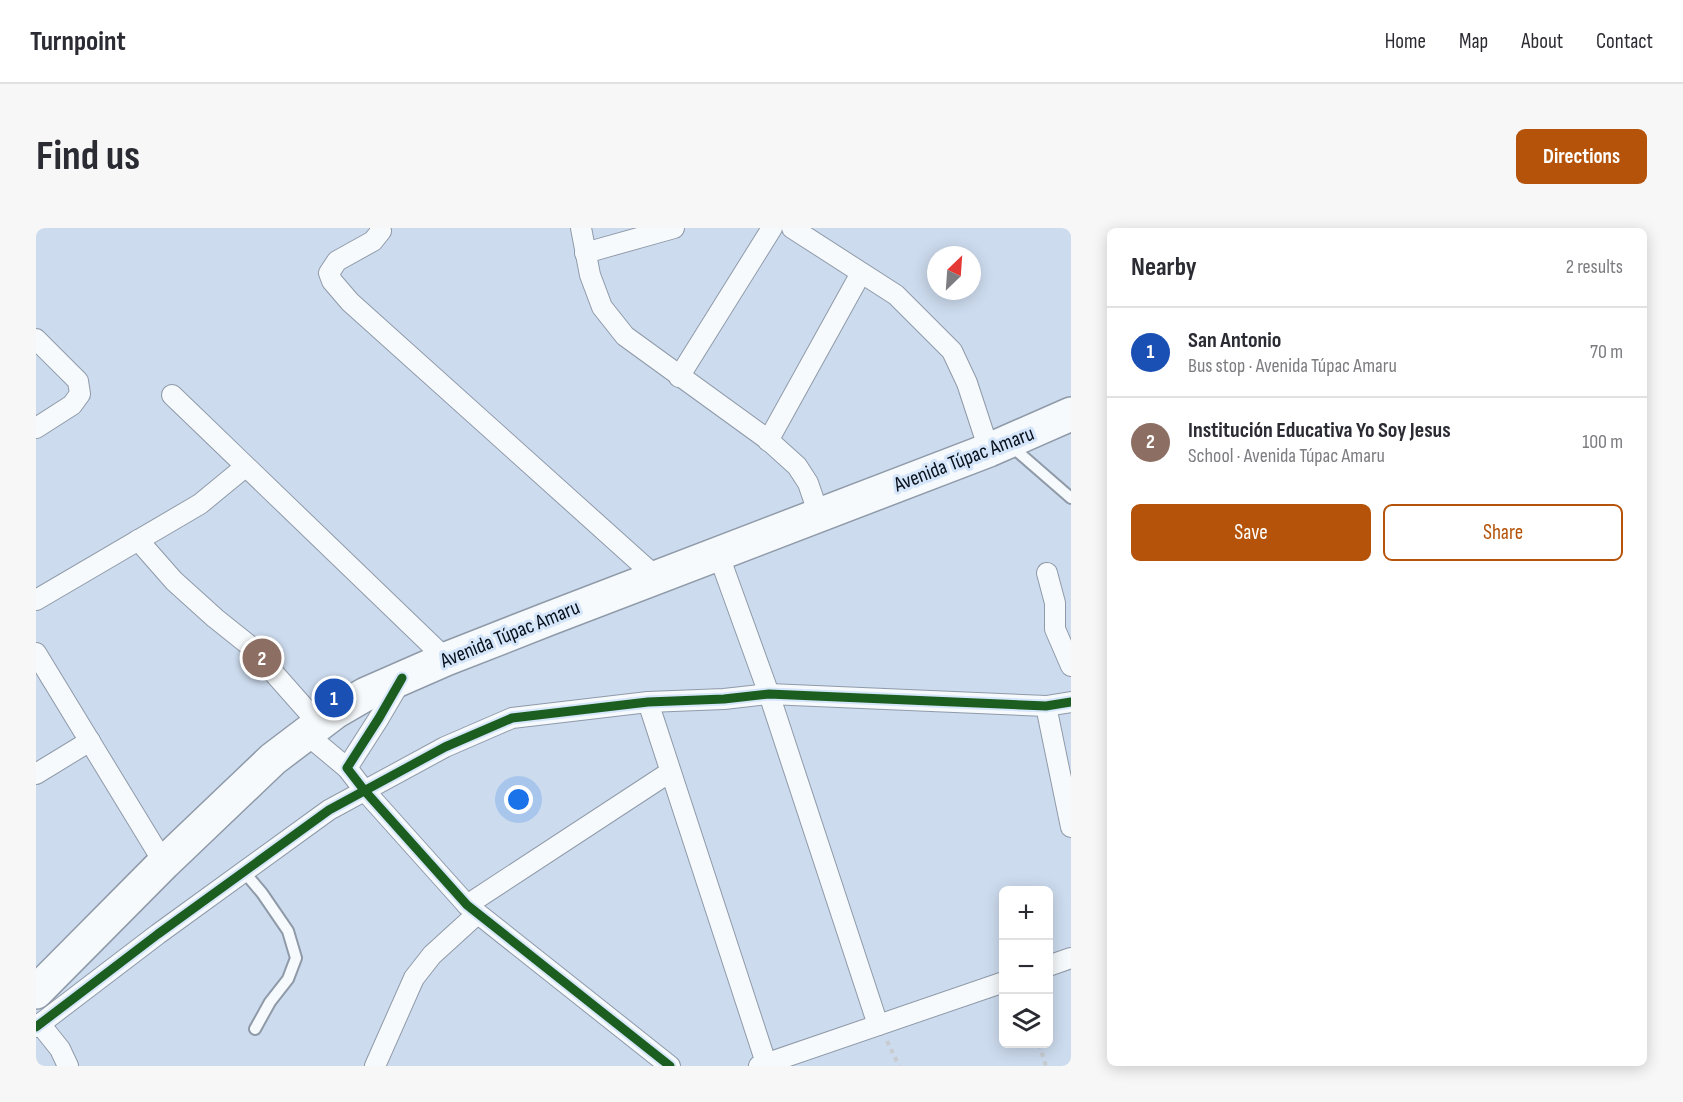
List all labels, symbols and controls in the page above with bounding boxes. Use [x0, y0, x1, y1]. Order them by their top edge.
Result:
text: Turnpoint [30, 25, 126, 58]
text: Home [1385, 29, 1426, 54]
text: Map [1459, 29, 1488, 54]
text: About [1521, 29, 1563, 54]
text: Contact [1596, 29, 1653, 54]
button: Directions [1516, 129, 1647, 184]
text: Find us [36, 131, 140, 182]
north arrow [927, 246, 981, 300]
text: Nearby [1131, 252, 1197, 283]
text: 2 results [1566, 255, 1623, 279]
text: San Antonio [1188, 327, 1281, 354]
text: 1 [1147, 340, 1154, 364]
text: 70 m [1590, 340, 1623, 364]
text: Bus stop · Avenida Túpac Amaru [1188, 354, 1397, 378]
text: Institución Educativa Yo Soy Jesus [1188, 417, 1451, 444]
street label: Avenida Túpac Amaru [889, 421, 1038, 498]
text: 2 [1146, 430, 1155, 454]
text: 100 m [1582, 430, 1623, 454]
text: School · Avenida Túpac Amaru [1188, 444, 1385, 468]
button: Save [1131, 504, 1371, 561]
button: Share [1383, 504, 1623, 561]
street label: Avenida Túpac Amaru [436, 595, 583, 674]
pin: 2 [242, 636, 282, 680]
pin: 1 [314, 676, 354, 720]
your location [504, 785, 533, 814]
map controls [999, 886, 1053, 1048]
button: + [999, 886, 1053, 940]
button: − [999, 940, 1053, 994]
button: layers [999, 994, 1053, 1048]

